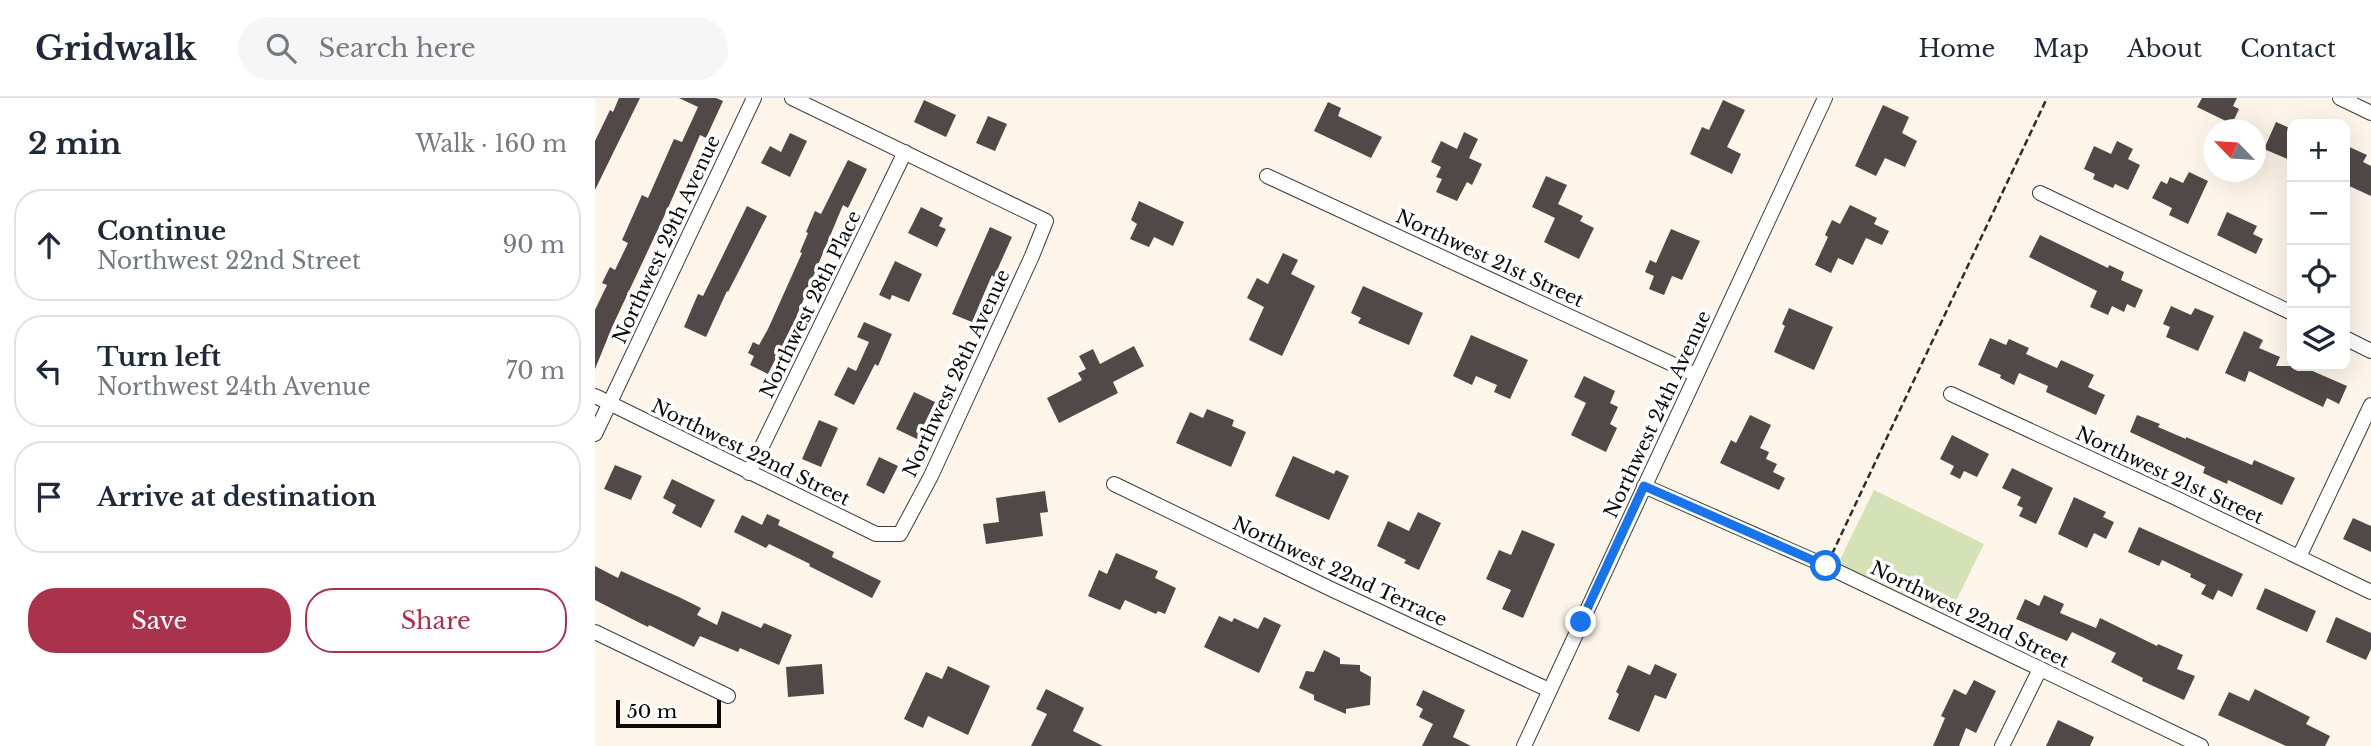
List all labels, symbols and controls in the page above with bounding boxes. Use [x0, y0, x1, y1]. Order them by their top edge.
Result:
search box [238, 17, 728, 80]
text: Gridwalk [35, 28, 196, 69]
icon: search [262, 29, 300, 67]
text: Search here [318, 32, 476, 64]
text: Home [1919, 34, 1995, 63]
text: Map [2033, 34, 2089, 63]
text: About [2127, 34, 2202, 63]
text: Contact [2240, 34, 2336, 63]
north arrow [2203, 119, 2266, 182]
map controls [2287, 119, 2350, 371]
button: + [2287, 119, 2350, 182]
text: 2 min [28, 125, 121, 162]
text: Walk · 160 m [415, 130, 567, 158]
street label: Northwest 29th Avenue [608, 131, 725, 347]
button: − [2287, 182, 2350, 245]
street label: Northwest 21st Street [1392, 205, 1588, 312]
street label: Northwest 28th Place [755, 207, 866, 402]
text: Continue [97, 215, 226, 247]
icon: ahead [30, 226, 68, 264]
text: 90 m [503, 231, 565, 259]
button: locate [2287, 245, 2350, 308]
text: Northwest 22nd Street [97, 247, 361, 275]
street label: Northwest 28th Avenue [898, 266, 1015, 481]
street label: Northwest 24th Avenue [1599, 307, 1716, 522]
button: layers [2287, 308, 2350, 371]
text: Turn left [97, 341, 221, 373]
icon: left [30, 352, 68, 390]
text: 70 m [506, 357, 565, 385]
text: Northwest 24th Avenue [97, 373, 371, 401]
street label: Northwest 22nd Street [648, 394, 854, 511]
street label: Northwest 21st Street [2072, 422, 2268, 529]
icon: arrive [30, 478, 68, 516]
text: Arrive at destination [97, 481, 377, 513]
street label: Northwest 22nd Terrace [1229, 512, 1451, 631]
route start [1810, 550, 1841, 581]
street label: Northwest 22nd Street [1867, 556, 2073, 673]
button: Save [28, 588, 291, 653]
button: Share [305, 588, 567, 653]
route end [1565, 606, 1596, 637]
scale bar [616, 697, 721, 729]
text: 50 m [627, 700, 677, 723]

